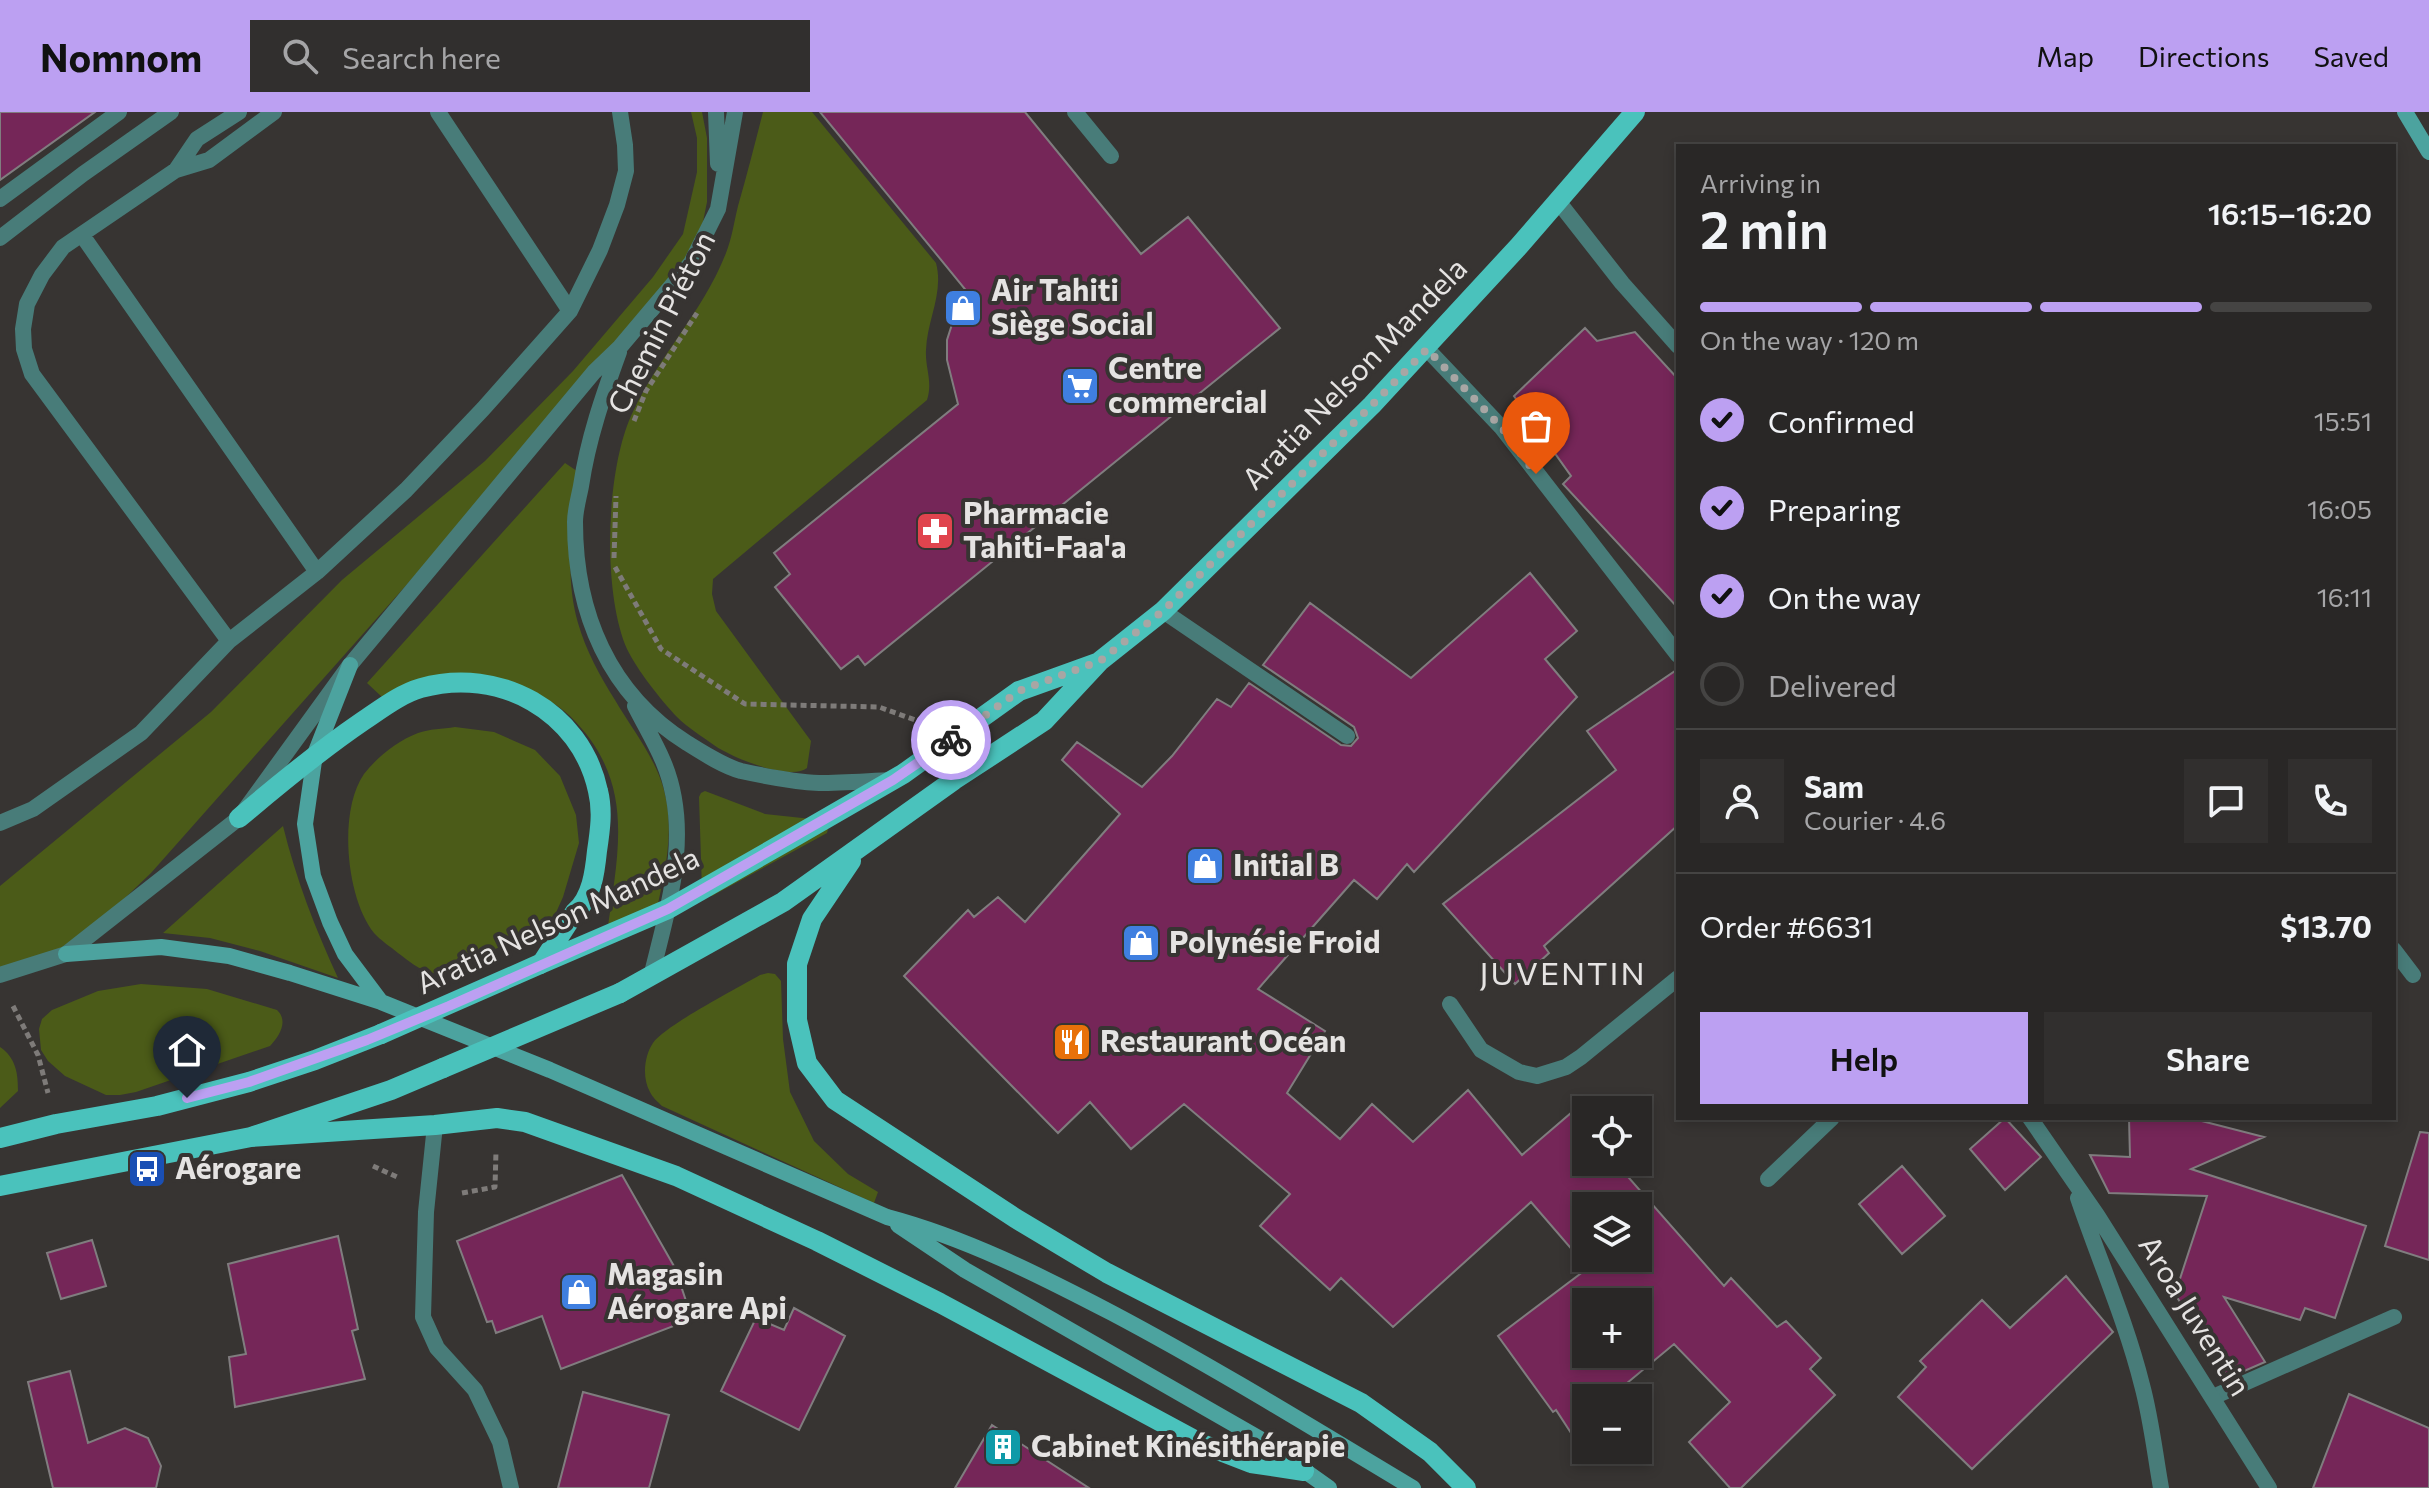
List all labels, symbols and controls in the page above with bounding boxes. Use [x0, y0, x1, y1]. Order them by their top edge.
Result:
search box [250, 20, 810, 92]
text: Nomnom [40, 33, 202, 80]
icon: search [278, 34, 322, 78]
text: Search here [342, 38, 501, 75]
text: Map [2036, 39, 2094, 73]
text: Directions [2138, 39, 2269, 73]
text: Saved [2313, 39, 2389, 73]
text: Arriving in [1700, 167, 1821, 198]
text: 16:15–16:20 [2208, 194, 2372, 231]
text: 2 min [1700, 196, 1829, 260]
street label: Chemin Piéton [598, 224, 722, 419]
street label: Aratia Nelson Mandela [1233, 249, 1473, 496]
place label: Air Tahiti Siège Social [991, 270, 1154, 341]
shop icon: Air Tahiti Siège Social [942, 287, 984, 329]
text: On the way · 120 m [1700, 324, 1919, 355]
place label: Centre commercial [1108, 348, 1267, 419]
supermarket icon: Centre commercial [1059, 365, 1101, 407]
pin [1502, 392, 1570, 474]
icon: check [1700, 398, 1744, 442]
text: Confirmed [1768, 402, 1915, 439]
icon: bag [1514, 404, 1558, 448]
text: 15:51 [2314, 405, 2372, 436]
icon: check [1700, 486, 1744, 530]
text: Preparing [1768, 490, 1901, 527]
place label: Pharmacie Tahiti-Faa'a [963, 493, 1127, 564]
text: 16:05 [2307, 493, 2372, 524]
pharmacy icon: Pharmacie Tahiti-Faa'a [914, 510, 956, 552]
icon: check [1700, 574, 1744, 618]
text: On the way [1768, 578, 1921, 615]
text: 16:11 [2317, 581, 2372, 612]
text: Delivered [1768, 666, 1897, 703]
courier [911, 700, 991, 780]
icon: bike [929, 718, 973, 762]
button: person [1700, 759, 1784, 843]
button: chat [2184, 759, 2268, 843]
button: phone [2288, 759, 2372, 843]
text: Sam [1804, 767, 1864, 804]
text: Courier · 4.6 [1804, 804, 1946, 835]
street label: Aratia Nelson Mandela [410, 837, 704, 1001]
shop icon: Initial B [1184, 845, 1226, 887]
place label: Initial B [1233, 845, 1339, 882]
text: Order #6631 [1700, 907, 1874, 944]
text: $13.70 [2280, 907, 2372, 944]
shop icon: Polynésie Froid [1120, 922, 1162, 964]
place label: Polynésie Froid [1169, 922, 1381, 959]
district label: JUVENTIN [1479, 952, 1647, 992]
button: Help [1700, 1012, 2028, 1104]
button: Share [2044, 1012, 2372, 1104]
pin [153, 1016, 221, 1098]
restaurant icon: Restaurant Océan [1051, 1021, 1093, 1063]
place label: Restaurant Océan [1100, 1021, 1346, 1058]
icon: home [165, 1028, 209, 1072]
map controls [1572, 1096, 1652, 1464]
button: locate [1572, 1096, 1652, 1176]
bus stop icon: Aérogare [126, 1148, 168, 1190]
place label: Aérogare [175, 1148, 301, 1185]
button: layers [1572, 1192, 1652, 1272]
street label: Aroa Juventin [2132, 1228, 2260, 1402]
place label: Magasin Aérogare Api [607, 1254, 787, 1325]
shop icon: Magasin Aérogare Api [558, 1271, 600, 1313]
button: + [1572, 1288, 1652, 1368]
button: − [1572, 1384, 1652, 1464]
building icon: Cabinet Kinésithérapie [982, 1426, 1024, 1468]
place label: Cabinet Kinésithérapie [1031, 1426, 1345, 1463]

